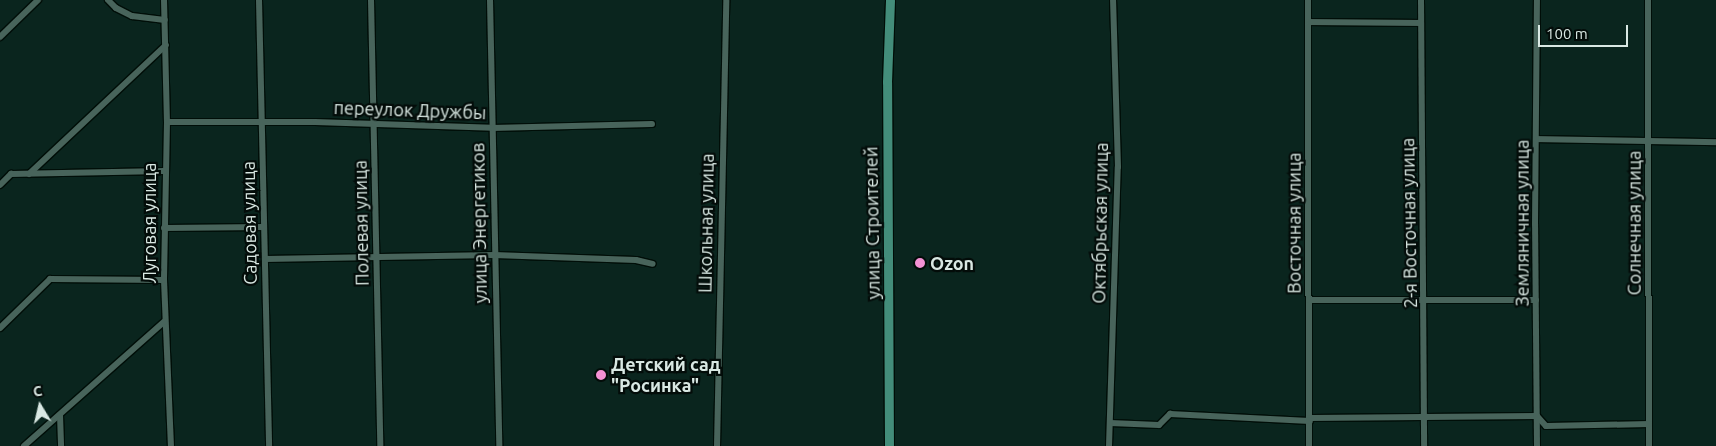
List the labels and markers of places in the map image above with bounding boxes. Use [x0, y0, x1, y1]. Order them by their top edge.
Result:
place label: Ozon [930, 252, 974, 274]
marker: Ozon [914, 257, 926, 269]
place label: Детский сад "Росинка" [611, 354, 720, 396]
marker: Детский сад "Росинка" [595, 369, 607, 381]

